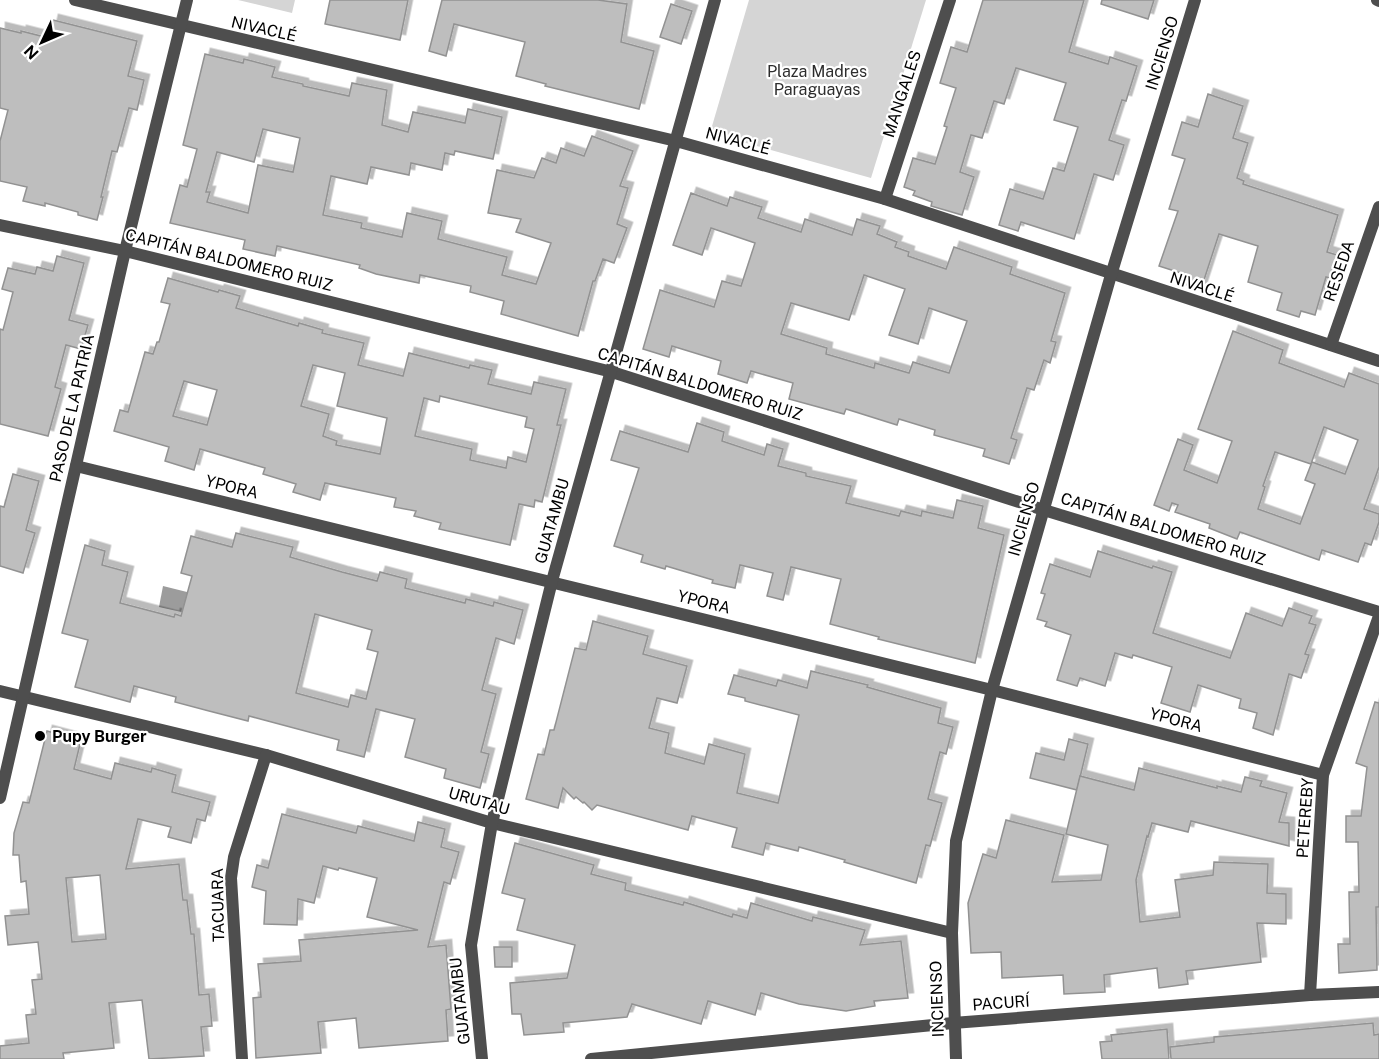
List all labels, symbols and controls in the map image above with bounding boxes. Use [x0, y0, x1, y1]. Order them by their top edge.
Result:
street label: NIVACLÉ [229, 11, 299, 46]
north arrow [12, 12, 72, 72]
street label: INCIENSO [1142, 14, 1182, 92]
text: N [20, 41, 43, 63]
street label: MANGALES [879, 48, 925, 140]
park label: Plaza Madres Paraguayas [767, 62, 867, 99]
street label: NIVACLÉ [703, 122, 773, 159]
street label: CAPITÁN BALDOMERO RUIZ [123, 224, 335, 295]
street label: RESEDA [1320, 238, 1358, 304]
street label: NIVACLÉ [1167, 267, 1237, 306]
street label: PASO DE LA PATRIA [46, 332, 98, 484]
street label: CAPITÁN BALDOMERO RUIZ [595, 343, 805, 424]
street label: YPORA [204, 471, 260, 503]
street label: GUATAMBU [531, 476, 573, 566]
street label: INCIENSO [1004, 480, 1044, 558]
street label: CAPITÁN BALDOMERO RUIZ [1058, 488, 1268, 569]
street label: YPORA [676, 586, 732, 618]
street label: YPORA [1147, 704, 1205, 736]
place label: Pupy Burger [52, 727, 147, 746]
marker: Pupy Burger [33, 729, 47, 743]
street label: PETEREBY [1293, 777, 1317, 859]
street label: URUTAU [446, 783, 512, 819]
street label: TACUARA [208, 868, 228, 942]
street label: GUATAMBU [446, 956, 474, 1046]
street label: INCIENSO [926, 960, 948, 1038]
street label: PACURÍ [972, 990, 1031, 1014]

